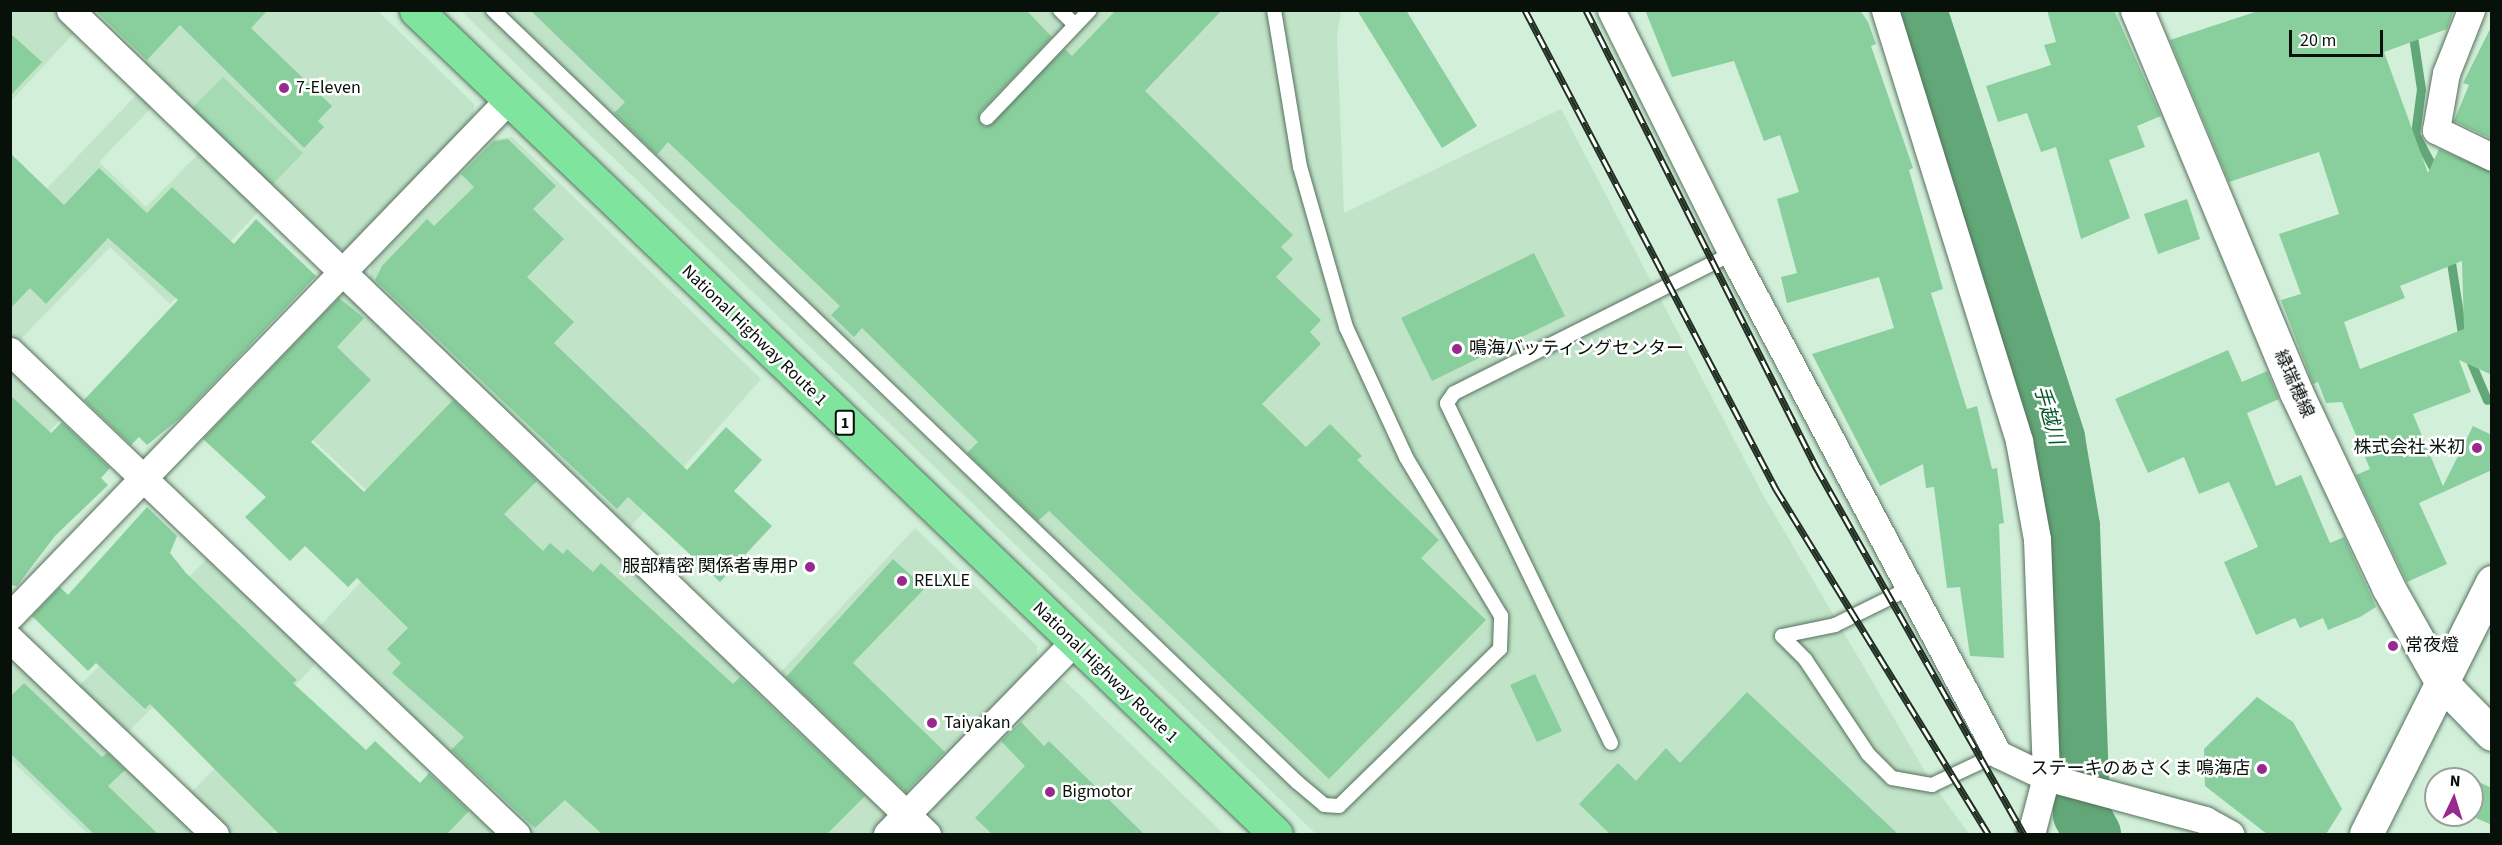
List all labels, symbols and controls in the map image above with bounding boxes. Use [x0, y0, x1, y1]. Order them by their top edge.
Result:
scale bar [2292, 18, 2386, 56]
text: 20 m [2300, 28, 2336, 53]
place label: 7-Eleven [296, 77, 361, 99]
marker: 7-Eleven [277, 81, 291, 95]
street label: National Highway Route 1 [677, 261, 831, 411]
place label: 鳴海バッティングセンター [1469, 338, 1685, 360]
marker: 鳴海バッティングセンター [1450, 342, 1464, 356]
street label: 緑瑞穂線 [2268, 347, 2318, 421]
water label: 手越川 [2028, 383, 2068, 447]
road number: 1 [834, 410, 856, 436]
place label: 株式会社 米初 [2353, 437, 2465, 459]
marker: 株式会社 米初 [2470, 441, 2484, 455]
place label: 服部精密 関係者専用P [622, 556, 798, 578]
marker: 服部精密 関係者専用P [803, 560, 817, 574]
place label: RELXLE [914, 570, 970, 592]
marker: RELXLE [895, 574, 909, 588]
street label: National Highway Route 1 [1028, 598, 1182, 748]
place label: 常夜燈 [2405, 635, 2459, 657]
marker: 常夜燈 [2386, 639, 2400, 653]
place label: Taiyakan [944, 712, 1011, 734]
marker: Taiyakan [925, 716, 939, 730]
place label: ステーキのあさくま 鳴海店 [2030, 758, 2250, 780]
marker: ステーキのあさくま 鳴海店 [2255, 762, 2269, 776]
north arrow [2424, 767, 2484, 827]
text: N [2449, 770, 2461, 792]
place label: Bigmotor [1062, 781, 1132, 803]
marker: Bigmotor [1043, 785, 1057, 799]

